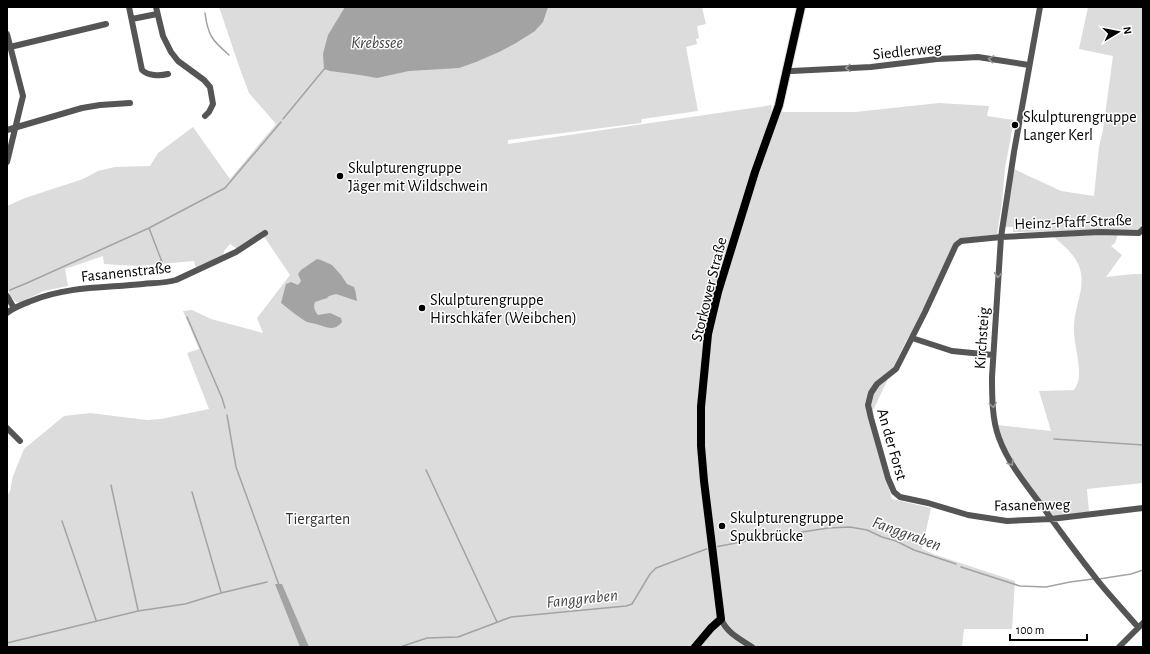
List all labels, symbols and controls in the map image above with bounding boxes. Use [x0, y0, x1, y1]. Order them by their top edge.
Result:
north arrow [1098, 12, 1138, 52]
text: N [1121, 26, 1133, 35]
water label: Krebssee [351, 34, 403, 51]
street label: Siedlerweg [872, 39, 943, 63]
one-way arrow [988, 56, 994, 64]
one-way arrow [845, 64, 851, 73]
place label: Skulpturengruppe Langer Kerl [1023, 109, 1137, 143]
marker: Skulpturengruppe Langer Kerl [1010, 120, 1020, 130]
place label: Skulpturengruppe Jäger mit Wildschwein [348, 160, 488, 194]
marker: Skulpturengruppe Jäger mit Wildschwein [335, 171, 345, 181]
street label: Heinz-Pfaff-Straße [1014, 212, 1132, 232]
street label: Storkower Straße [688, 235, 730, 343]
street label: Fasanenstraße [80, 259, 172, 285]
one-way arrow [994, 272, 1003, 278]
place label: Skulpturengruppe Hirschkäfer (Weibchen) [430, 292, 577, 326]
marker: Skulpturengruppe Hirschkäfer (Weibchen) [417, 303, 427, 313]
street label: Kirchsteig [972, 306, 992, 370]
one-way arrow [988, 402, 997, 408]
street label: An der Forst [874, 407, 910, 482]
one-way arrow [1007, 459, 1014, 466]
street label: Fasanenweg [994, 496, 1070, 514]
place label: Skulpturengruppe Spukbrücke [730, 510, 844, 544]
park label: Tiergarten [286, 511, 350, 527]
water label: Fanggraben [870, 513, 943, 554]
marker: Skulpturengruppe Spukbrücke [717, 521, 727, 531]
water label: Fanggraben [546, 586, 619, 611]
scale bar [1010, 616, 1087, 642]
text: 100 m [1016, 624, 1044, 636]

